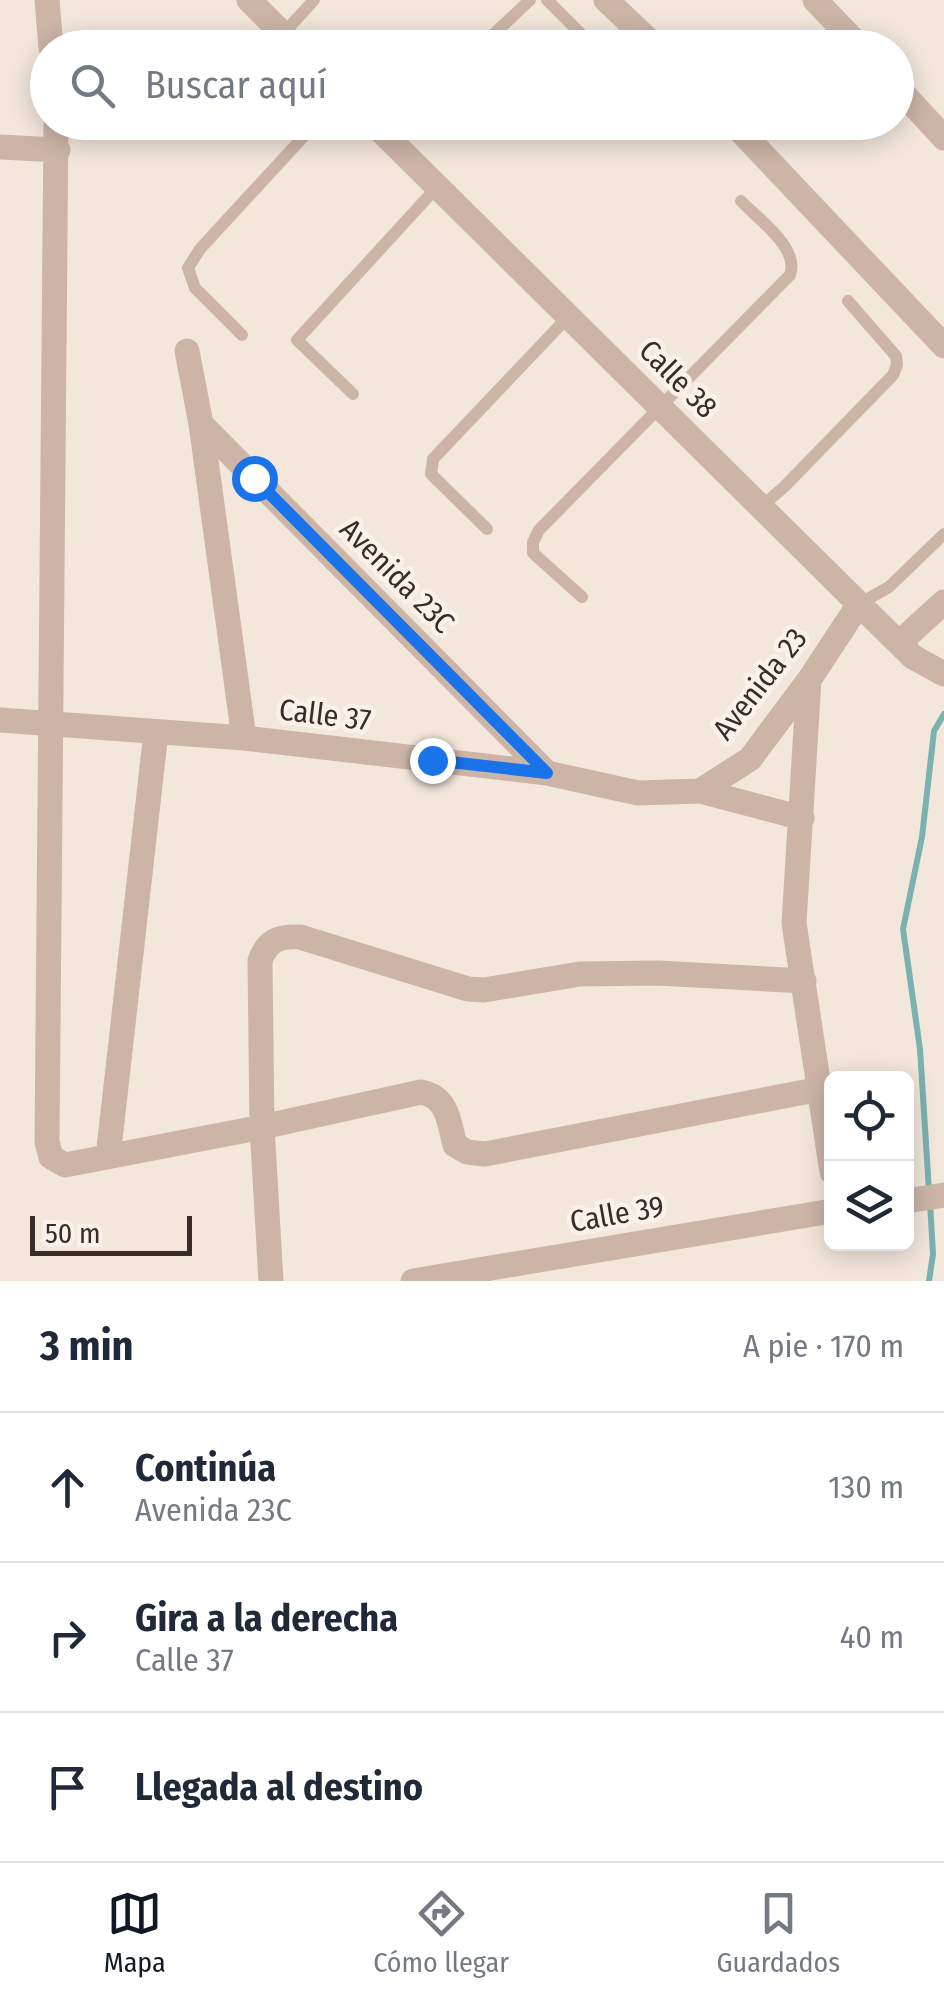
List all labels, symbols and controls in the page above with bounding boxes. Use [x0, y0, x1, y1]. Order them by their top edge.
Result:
search box [30, 30, 914, 140]
icon: search [65, 58, 120, 113]
text: Buscar aquí [145, 62, 327, 108]
street label: Calle 38 [632, 333, 724, 425]
route start [232, 456, 278, 502]
street label: Avenida 23C [332, 511, 462, 641]
street label: Avenida 23 [705, 621, 815, 747]
street label: Calle 37 [277, 692, 373, 738]
route end [410, 738, 456, 784]
map controls [824, 1071, 914, 1251]
button: locate [824, 1071, 914, 1161]
button: layers [824, 1161, 914, 1251]
street label: Calle 39 [567, 1188, 667, 1240]
scale bar [30, 1211, 192, 1256]
text: 50 m [45, 1217, 101, 1250]
text: 3 min [40, 1321, 134, 1371]
text: A pie · 170 m [743, 1327, 904, 1365]
text: Continúa [135, 1445, 276, 1491]
icon: ahead [40, 1460, 95, 1515]
text: 130 m [828, 1468, 904, 1506]
text: Avenida 23C [135, 1491, 292, 1529]
text: Gira a la derecha [135, 1595, 398, 1641]
icon: right [40, 1610, 95, 1665]
text: 40 m [840, 1618, 904, 1656]
text: Calle 37 [135, 1641, 234, 1679]
icon: arrive [40, 1760, 95, 1815]
text: Llegada al destino [135, 1764, 423, 1810]
tab: Mapa [104, 1886, 166, 1979]
tab: Cómo llegar [373, 1886, 509, 1979]
tab: Guardados [716, 1886, 840, 1979]

